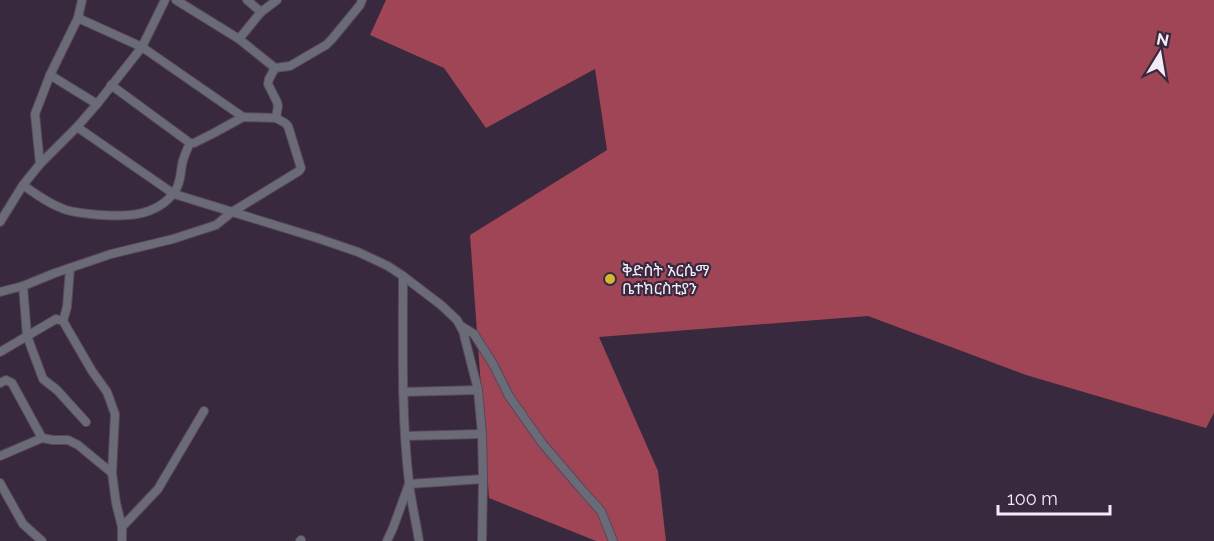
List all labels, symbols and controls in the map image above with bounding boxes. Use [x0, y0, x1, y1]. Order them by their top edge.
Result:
north arrow [1130, 24, 1190, 84]
text: N [1155, 29, 1171, 50]
place label: ቅድስት አርሴማ ቤተክርስቲያን [622, 261, 709, 298]
marker: ቅድስት አርሴማ ቤተክርስቲያን [603, 272, 617, 286]
scale bar [998, 478, 1110, 516]
text: 100 m [1007, 488, 1058, 509]

